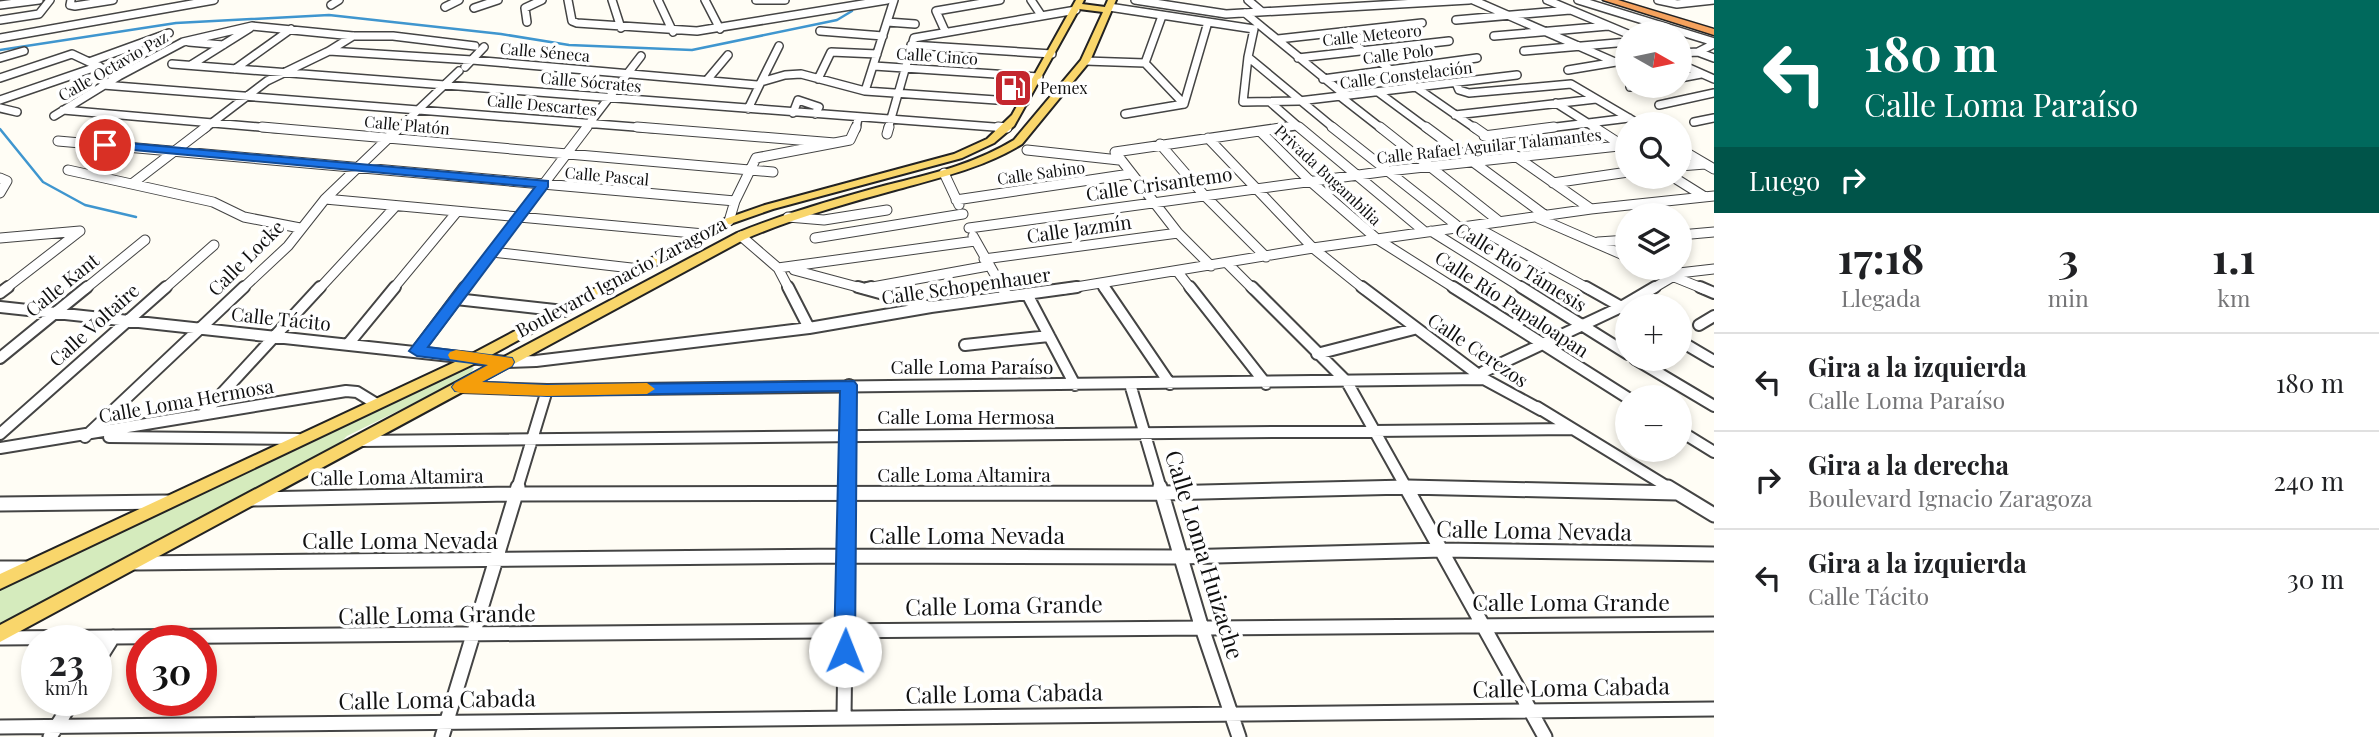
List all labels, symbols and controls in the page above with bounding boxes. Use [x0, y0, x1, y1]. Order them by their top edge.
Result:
street label: Calle Meteoro [1321, 19, 1423, 50]
text: 180 m [1864, 19, 1998, 84]
north arrow [1615, 21, 1692, 98]
map controls [1615, 21, 1692, 462]
street label: Calle Octavio Paz [54, 25, 172, 105]
icon: left [1749, 28, 1840, 119]
street label: Calle Séneca [499, 37, 591, 66]
street label: Calle Polo [1361, 39, 1435, 68]
street label: Calle Cinco [895, 42, 979, 69]
street label: Calle Constelación [1338, 56, 1474, 93]
street label: Calle Sócrates [540, 67, 642, 96]
fuel station icon: Pemex [992, 67, 1034, 109]
place label: Pemex [1040, 77, 1088, 98]
text: Calle Loma Paraíso [1864, 82, 2138, 125]
street label: Calle Descartes [486, 89, 598, 120]
street label: Calle Platón [363, 110, 451, 139]
button: search [1615, 112, 1692, 189]
pin [75, 115, 135, 175]
street label: Privada Bugambilia [1271, 120, 1386, 230]
street label: Calle Rafael Aguilar Talamantes [1375, 123, 1602, 168]
icon: arrive [86, 126, 124, 164]
street label: Calle Sabino [996, 156, 1087, 189]
street label: Calle Crisantemo [1084, 160, 1234, 206]
street label: Calle Pascal [564, 161, 651, 190]
icon: right [1834, 161, 1872, 199]
text: Luego [1749, 163, 1820, 198]
button: layers [1615, 203, 1692, 280]
street label: Calle Jazmín [1025, 208, 1134, 248]
street label: Boulevard Ignacio Zaragoza [511, 209, 731, 343]
street label: Calle Locke [201, 213, 289, 301]
street label: Calle Río Támesis [1451, 215, 1592, 317]
text: 17:18 [1837, 229, 1924, 285]
text: 3 [2058, 229, 2078, 285]
text: 1.1 [2212, 229, 2256, 285]
street label: Calle Río Papaloapan [1431, 244, 1595, 363]
street label: Calle Kant [19, 246, 104, 322]
street label: Calle Schopenhauer [880, 260, 1053, 310]
street label: Calle Voltaire [43, 277, 144, 372]
text: Llegada [1841, 282, 1921, 313]
text: min [2048, 282, 2089, 313]
text: km [2217, 282, 2250, 313]
button: + [1615, 294, 1692, 371]
street label: Calle Tácito [230, 300, 332, 336]
street label: Calle Cerezos [1423, 306, 1534, 392]
text: Gira a la izquierda [1808, 349, 2027, 384]
street label: Calle Loma Paraíso [891, 353, 1053, 379]
icon: left [1749, 363, 1787, 401]
text: 180 m [2276, 365, 2344, 400]
street label: Calle Loma Hermosa [96, 372, 276, 428]
text: Calle Loma Paraíso [1808, 384, 2005, 415]
button: − [1615, 385, 1692, 462]
street label: Calle Loma Hermosa [877, 403, 1055, 429]
street label: Calle Loma Huizache [1159, 446, 1252, 663]
text: Gira a la derecha [1808, 447, 2009, 482]
street label: Calle Loma Altamira [310, 461, 484, 491]
street label: Calle Loma Altamira [877, 461, 1051, 487]
icon: right [1749, 461, 1787, 499]
text: 240 m [2274, 463, 2344, 498]
text: Boulevard Ignacio Zaragoza [1808, 482, 2093, 513]
street label: Calle Loma Nevada [1436, 512, 1633, 547]
street label: Calle Loma Nevada [869, 519, 1065, 550]
street label: Calle Loma Nevada [302, 524, 498, 555]
text: Gira a la izquierda [1808, 545, 2027, 580]
icon: left [1749, 559, 1787, 597]
text: 30 m [2287, 561, 2344, 596]
text: Calle Tácito [1808, 580, 1929, 611]
street label: Calle Loma Grande [1472, 586, 1670, 617]
street label: Calle Loma Grande [905, 587, 1103, 622]
street label: Calle Loma Grande [338, 596, 536, 631]
position arrow [808, 614, 882, 688]
speed limit sign: 30 [126, 625, 217, 716]
text: 23 [49, 638, 84, 685]
street label: Calle Loma Cabada [1472, 669, 1671, 704]
street label: Calle Loma Cabada [905, 675, 1104, 710]
text: km/h [45, 676, 88, 700]
street label: Calle Loma Cabada [338, 681, 537, 716]

